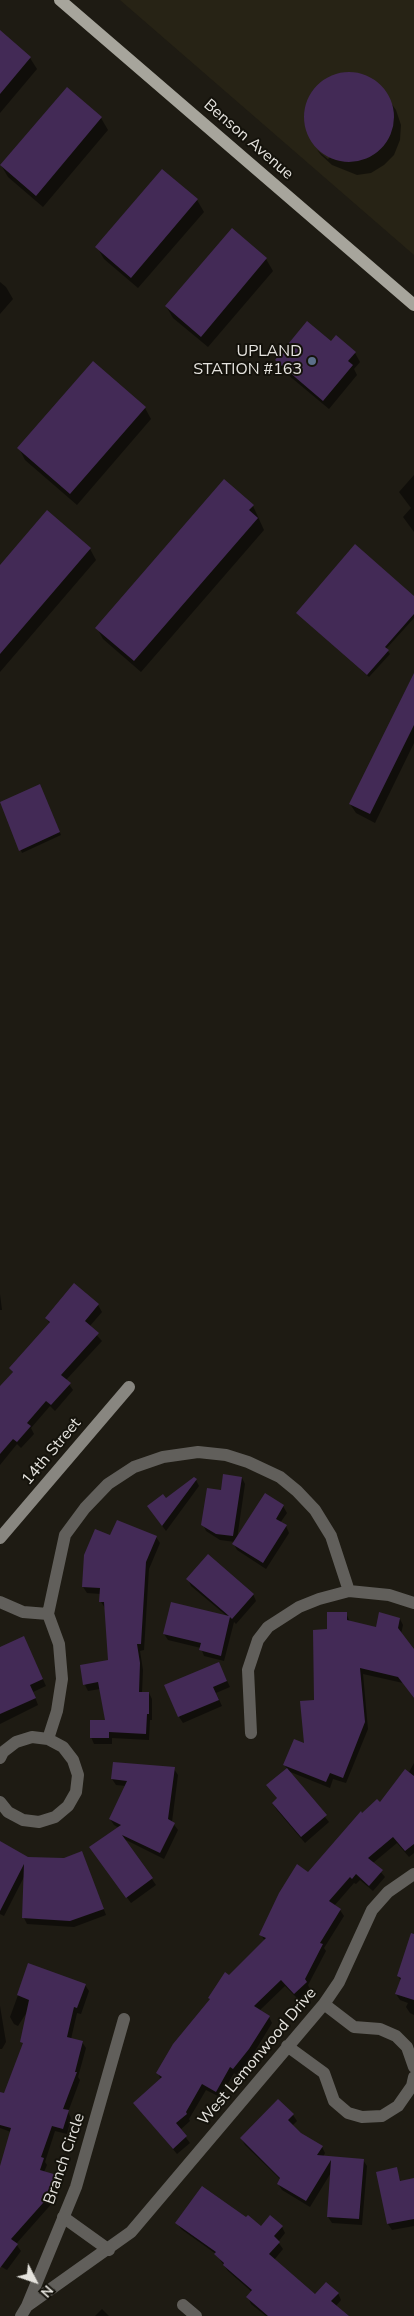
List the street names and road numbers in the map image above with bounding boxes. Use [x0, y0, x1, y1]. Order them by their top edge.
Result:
street label: Benson Avenue [199, 96, 297, 184]
street label: 14th Street [18, 1415, 86, 1489]
street label: West Lemonwood Drive [195, 1984, 321, 2130]
street label: Branch Circle [40, 2111, 90, 2207]

